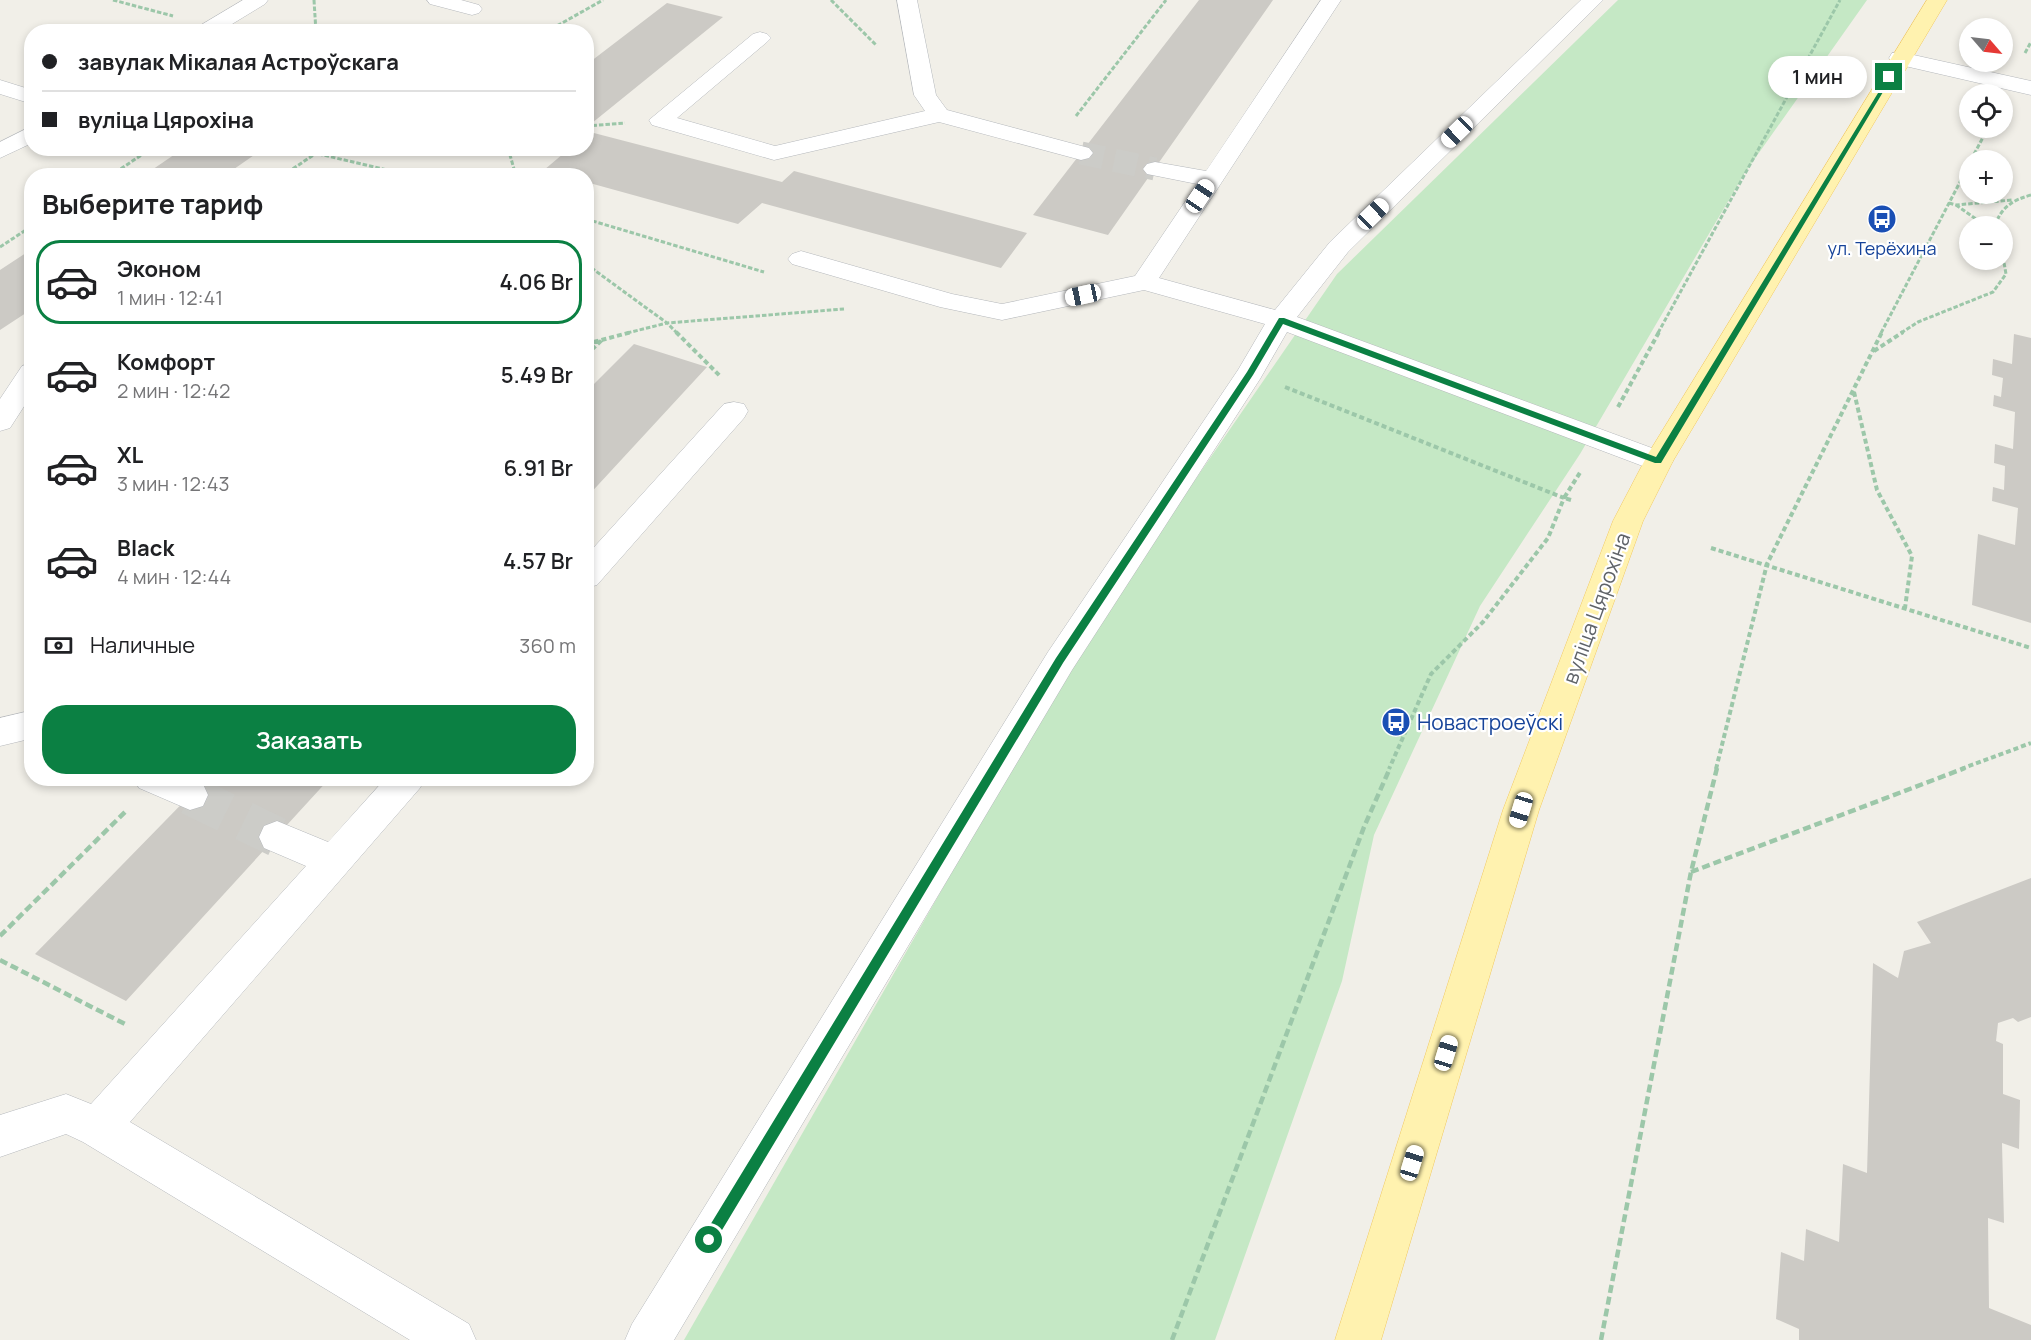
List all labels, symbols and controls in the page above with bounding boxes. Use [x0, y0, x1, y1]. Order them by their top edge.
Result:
north arrow [1959, 18, 2013, 72]
map controls [1959, 18, 2013, 270]
text: завулак Мікалая Астроўскага [78, 47, 399, 77]
callout: 1 мин [1769, 56, 1868, 98]
text: 1 мин [1792, 63, 1843, 90]
route end [1875, 63, 1902, 90]
button: locate [1959, 84, 2013, 138]
text: вуліца Цярохіна [78, 105, 254, 135]
car [1438, 113, 1476, 151]
button: + [1959, 150, 2013, 204]
car [1182, 176, 1218, 216]
text: Выберите тариф [42, 185, 263, 222]
car [1354, 195, 1392, 233]
bus stop icon: ул. Терёхина [1866, 203, 1898, 235]
button: − [1959, 216, 2013, 270]
place label: ул. Терёхина [1828, 236, 1936, 260]
text: Эконом [117, 254, 201, 284]
icon: car [45, 255, 99, 309]
text: 4.06 Br [499, 267, 573, 297]
car [1064, 282, 1102, 308]
text: 1 мин · 12:41 [117, 284, 223, 311]
text: Комфорт [117, 347, 215, 377]
icon: car [45, 348, 99, 402]
text: 5.49 Br [501, 360, 573, 390]
text: 2 мин · 12:42 [117, 377, 230, 404]
text: XL [117, 440, 143, 470]
icon: car [45, 441, 99, 495]
text: 6.91 Br [503, 453, 573, 483]
text: 3 мин · 12:43 [117, 470, 230, 497]
street label: вуліца Цярохіна [1556, 528, 1636, 688]
text: Black [117, 533, 174, 563]
icon: car [45, 534, 99, 588]
text: 4.57 Br [503, 546, 573, 576]
text: 4 мин · 12:44 [117, 563, 231, 590]
icon: cash [42, 629, 75, 662]
text: Наличные [90, 630, 195, 660]
text: 360 m [519, 632, 576, 659]
button: Заказать [42, 705, 576, 774]
bus stop icon: Новастроеўскі [1380, 706, 1412, 738]
place label: Новастроеўскі [1417, 708, 1563, 736]
car [1507, 790, 1535, 830]
car [1432, 1033, 1460, 1073]
car [1398, 1143, 1426, 1183]
route start [695, 1226, 722, 1253]

